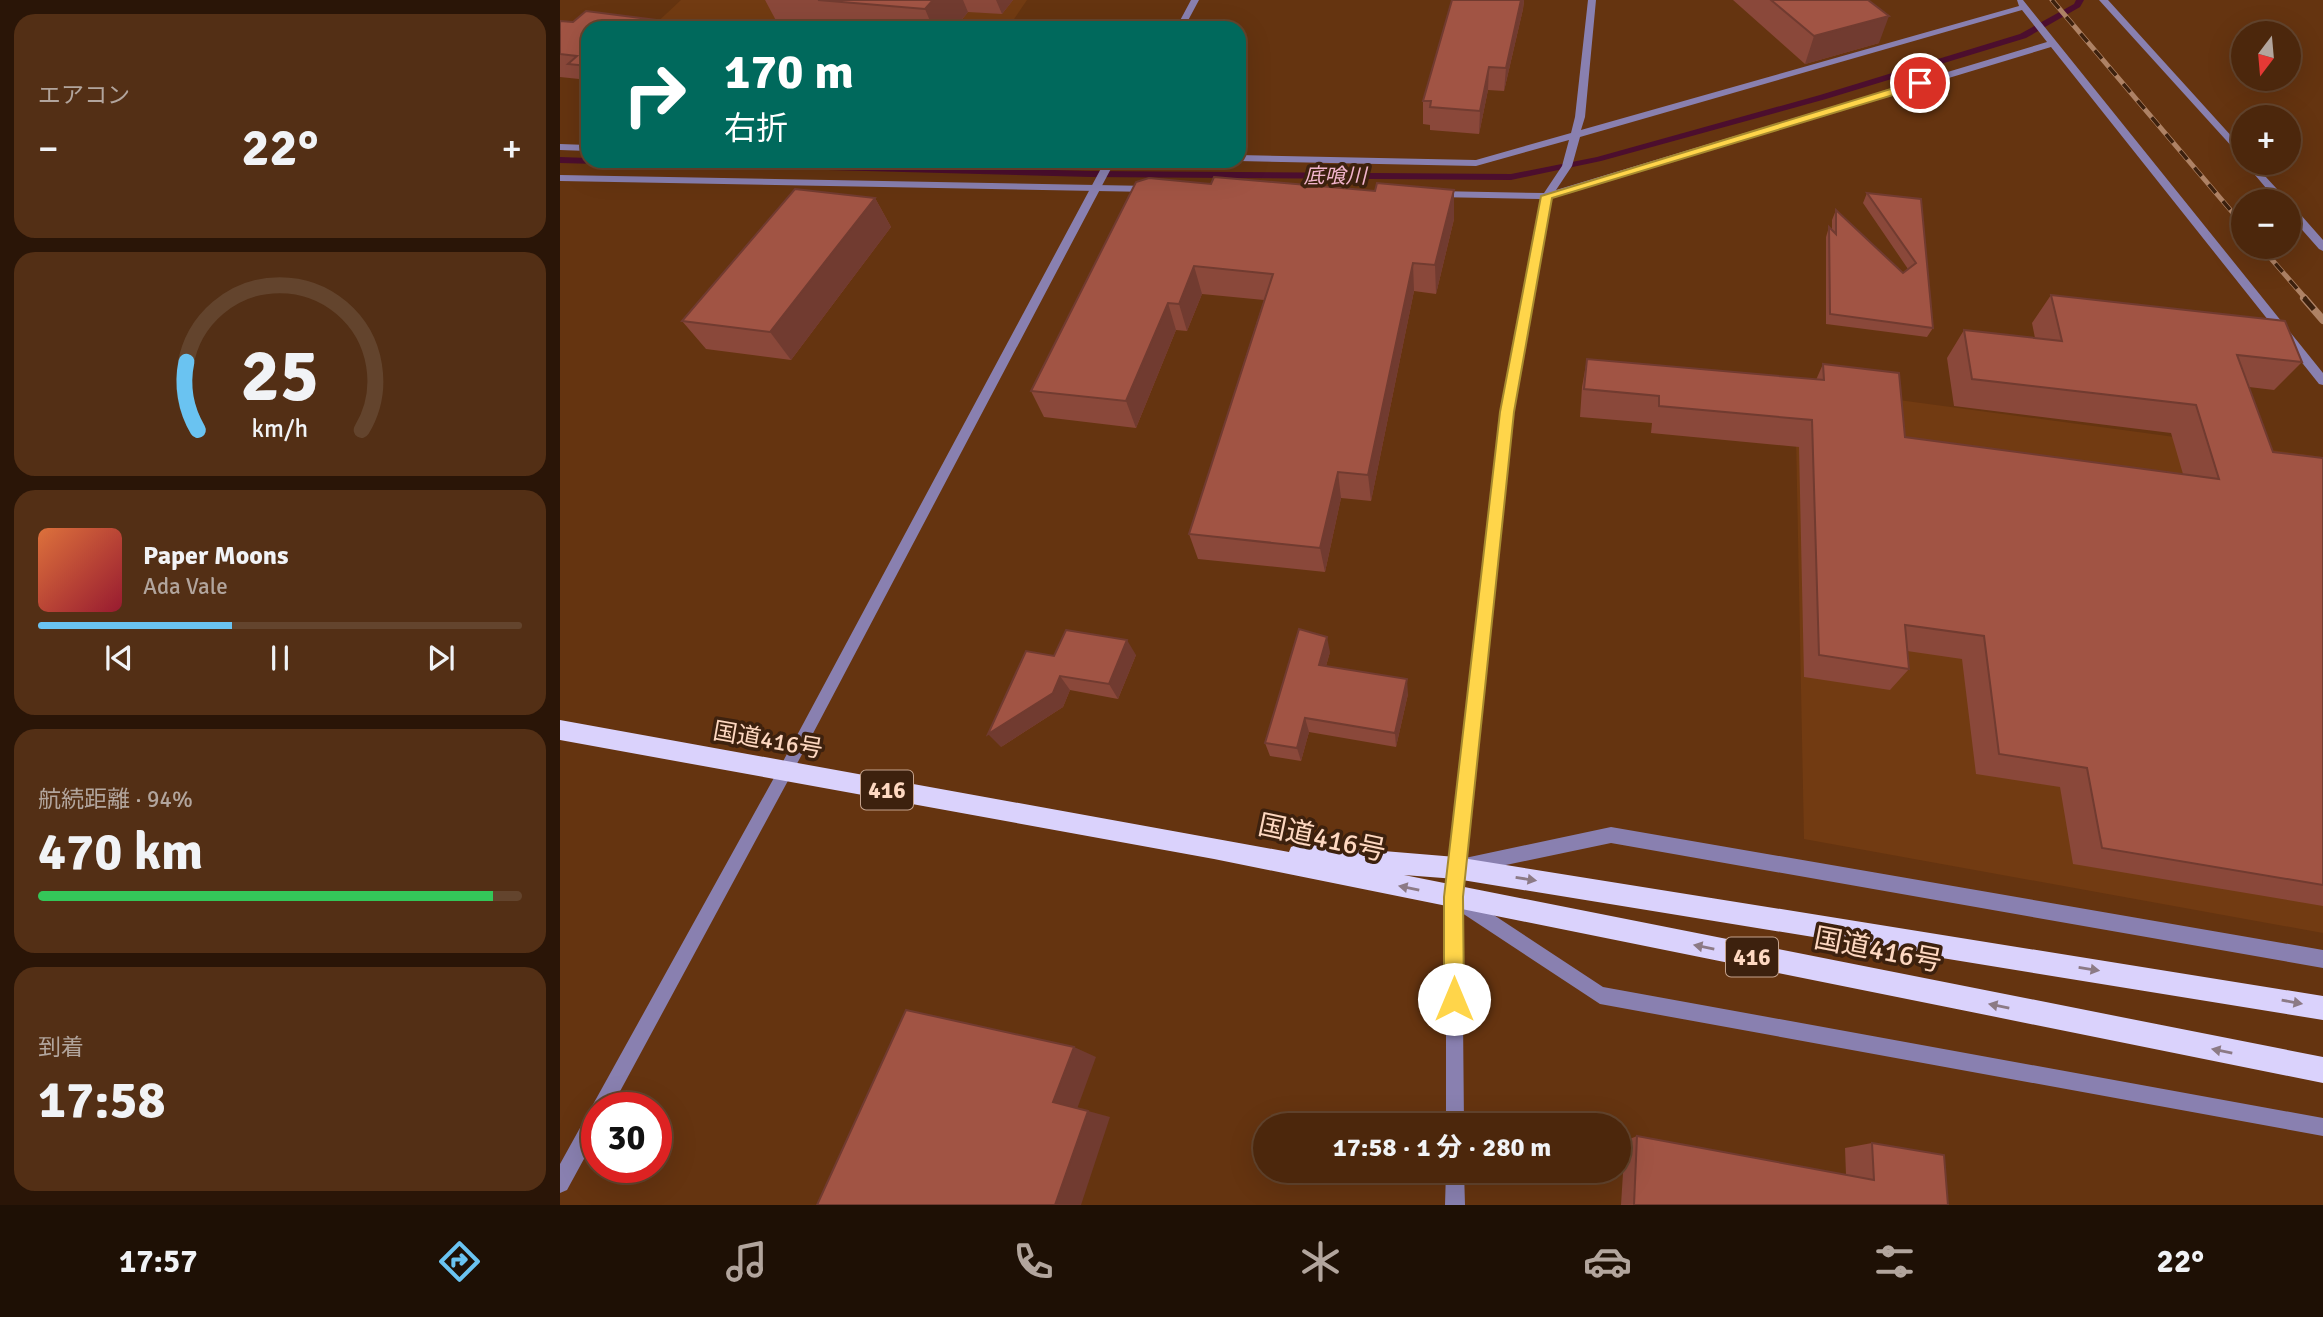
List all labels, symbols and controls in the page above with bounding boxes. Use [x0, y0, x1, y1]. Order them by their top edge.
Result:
north arrow [2231, 21, 2301, 91]
map controls [2231, 21, 2301, 259]
text: 170 m [724, 42, 854, 102]
icon: right [609, 49, 700, 140]
pin [1890, 53, 1950, 113]
icon: arrive [1901, 64, 1939, 102]
text: エアコン [38, 81, 130, 110]
button: + [2231, 105, 2301, 175]
text: 右折 [724, 109, 788, 148]
text: 22° [242, 116, 318, 180]
text: − [38, 125, 59, 172]
text: + [501, 125, 522, 172]
water label: 底喰川 [1304, 163, 1368, 189]
button: − [2231, 189, 2301, 259]
text: 25 [241, 333, 319, 422]
text: km/h [252, 413, 308, 444]
text: Paper Moons [143, 540, 289, 572]
text: Ada Vale [143, 572, 228, 601]
icon: previous [100, 639, 138, 677]
icon: pause [261, 639, 299, 677]
icon: next [422, 639, 460, 677]
street label: 国道416号 [711, 716, 825, 764]
road number: 416 [861, 770, 913, 810]
text: 航続距離 · 94% [38, 785, 193, 814]
street label: 国道416号 [1255, 808, 1389, 868]
text: 470 km [38, 820, 203, 884]
one-way arrow [1515, 874, 1537, 885]
one-way arrow [1398, 883, 1420, 894]
street label: 国道416号 [1811, 921, 1945, 979]
road number: 416 [1726, 938, 1778, 976]
one-way arrow [1693, 942, 1715, 953]
position arrow [1417, 962, 1491, 1036]
one-way arrow [2078, 964, 2100, 975]
one-way arrow [2281, 997, 2303, 1008]
one-way arrow [1988, 1001, 2010, 1012]
text: 到着 [38, 1033, 84, 1062]
one-way arrow [2211, 1045, 2233, 1056]
text: 17:58 [38, 1068, 166, 1132]
speed limit sign: 30 [581, 1092, 672, 1183]
text: 17:58 · 1 分 · 280 m [1333, 1132, 1551, 1164]
icon: directions [435, 1237, 484, 1286]
icon: music [722, 1237, 771, 1286]
icon: phone [1009, 1237, 1058, 1286]
icon: climate [1296, 1237, 1345, 1286]
icon: car [1583, 1237, 1632, 1286]
icon: filters [1870, 1237, 1919, 1286]
text: 17:57 [119, 1242, 197, 1281]
text: 22° [2157, 1242, 2204, 1281]

